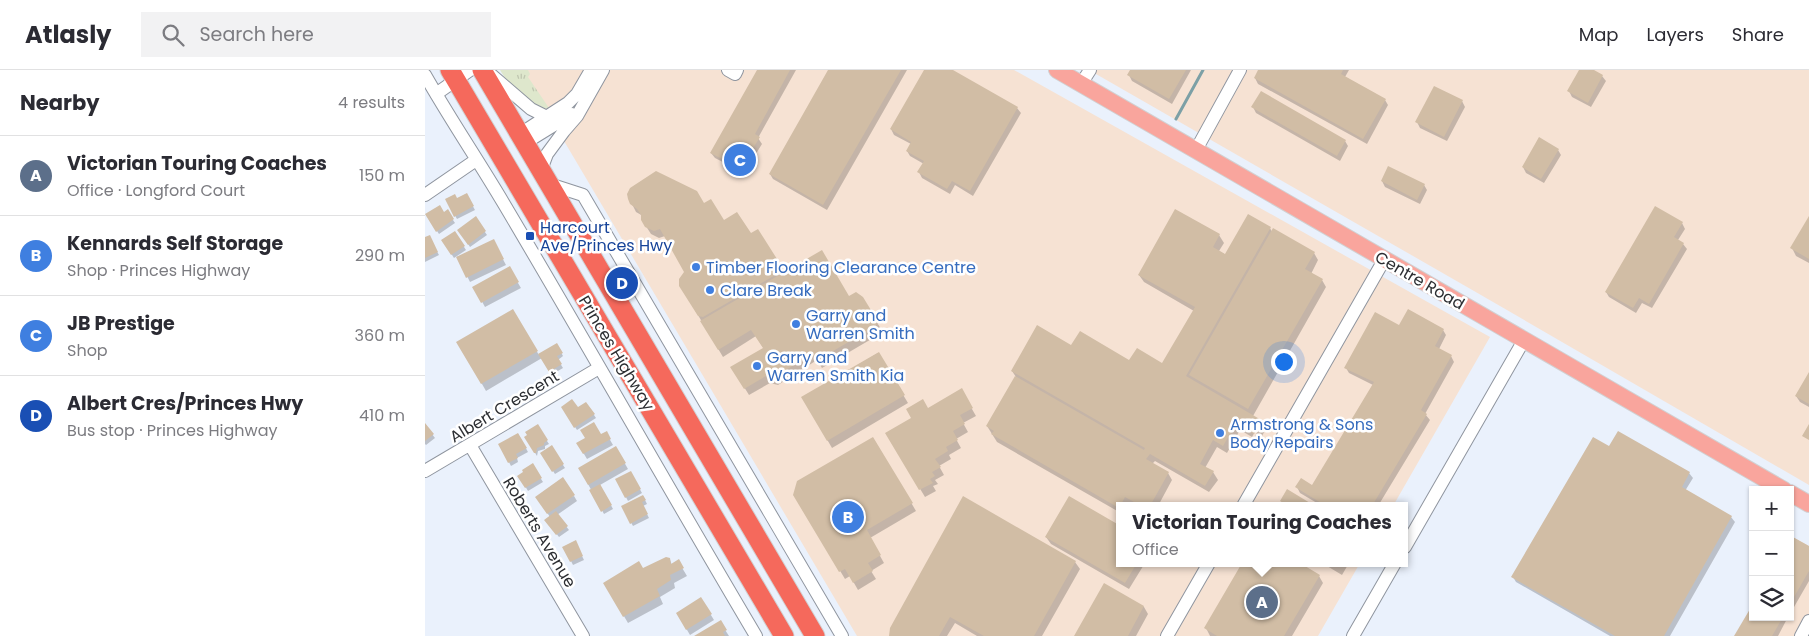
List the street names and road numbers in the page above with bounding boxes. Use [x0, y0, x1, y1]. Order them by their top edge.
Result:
street label: Centre Road [1371, 245, 1469, 315]
street label: Princes Highway [573, 291, 660, 415]
street label: Albert Crescent [445, 365, 563, 448]
street label: Roberts Avenue [497, 473, 582, 592]

